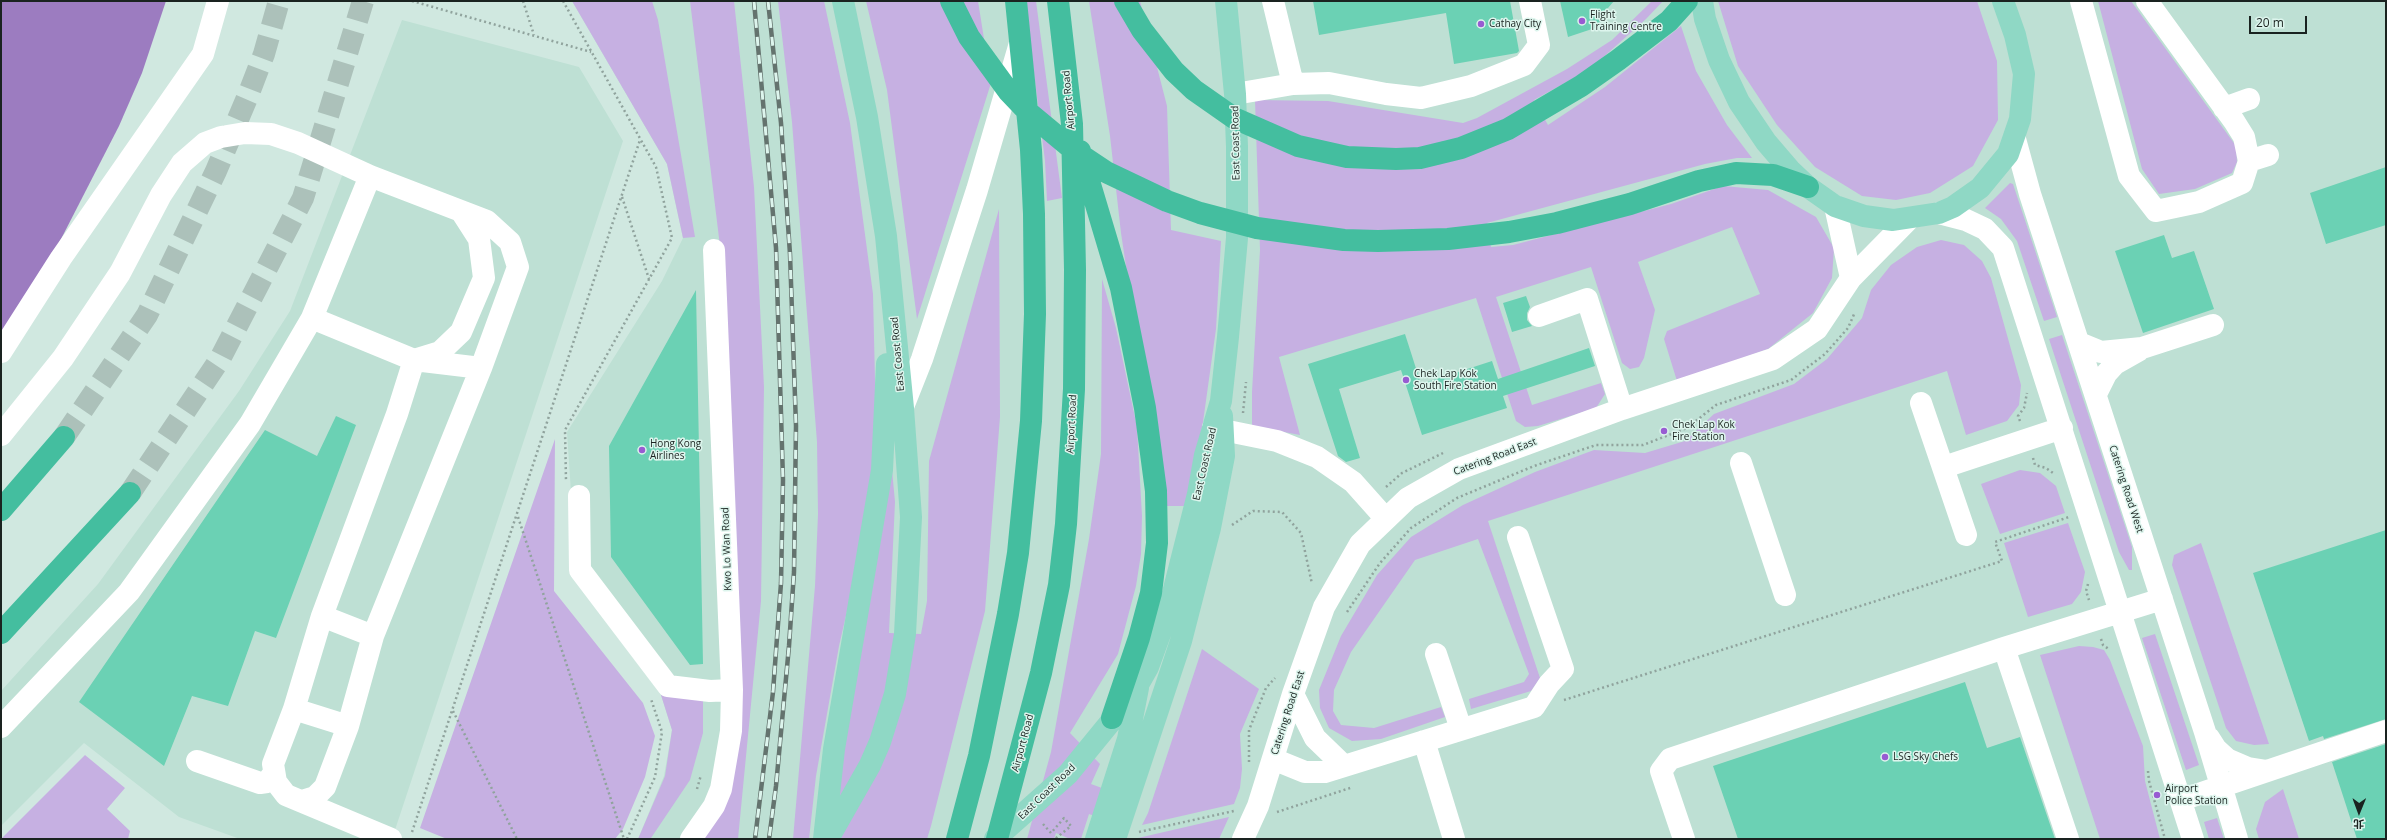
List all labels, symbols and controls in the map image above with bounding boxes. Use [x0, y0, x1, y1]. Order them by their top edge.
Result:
scale bar [2251, 8, 2309, 34]
place label: Flight Training Centre [1590, 9, 1662, 32]
text: 20 m [2256, 14, 2284, 31]
marker: Flight Training Centre [1577, 16, 1587, 26]
place label: Cathay City [1489, 18, 1541, 30]
marker: Cathay City [1476, 19, 1486, 29]
street label: Airport Road [1060, 70, 1078, 130]
street label: East Coast Road [1229, 106, 1243, 180]
street label: East Coast Road [889, 316, 907, 392]
place label: Chek Lap Kok South Fire Station [1414, 368, 1497, 392]
marker: Chek Lap Kok South Fire Station [1401, 375, 1411, 385]
street label: Airport Road [1064, 394, 1080, 454]
place label: Chek Lap Kok Fire Station [1672, 419, 1735, 442]
street label: East Coast Road [1191, 426, 1219, 502]
marker: Chek Lap Kok Fire Station [1659, 426, 1669, 436]
street label: Catering Road East [1452, 436, 1538, 478]
place label: Hong Kong Airlines [650, 438, 701, 462]
street label: Catering Road West [2106, 444, 2146, 534]
marker: Hong Kong Airlines [637, 445, 647, 455]
street label: Kwo Lo Wan Road [720, 507, 734, 591]
street label: Catering Road East [1269, 669, 1307, 757]
street label: Airport Road [1010, 713, 1036, 773]
place label: LSG Sky Chefs [1893, 751, 1958, 763]
marker: LSG Sky Chefs [1880, 752, 1890, 762]
street label: East Coast Road [1016, 762, 1078, 822]
place label: Airport Police Station [2165, 783, 2228, 806]
marker: Airport Police Station [2152, 790, 2162, 800]
north arrow [2339, 792, 2379, 832]
text: 北 [2353, 817, 2364, 832]

